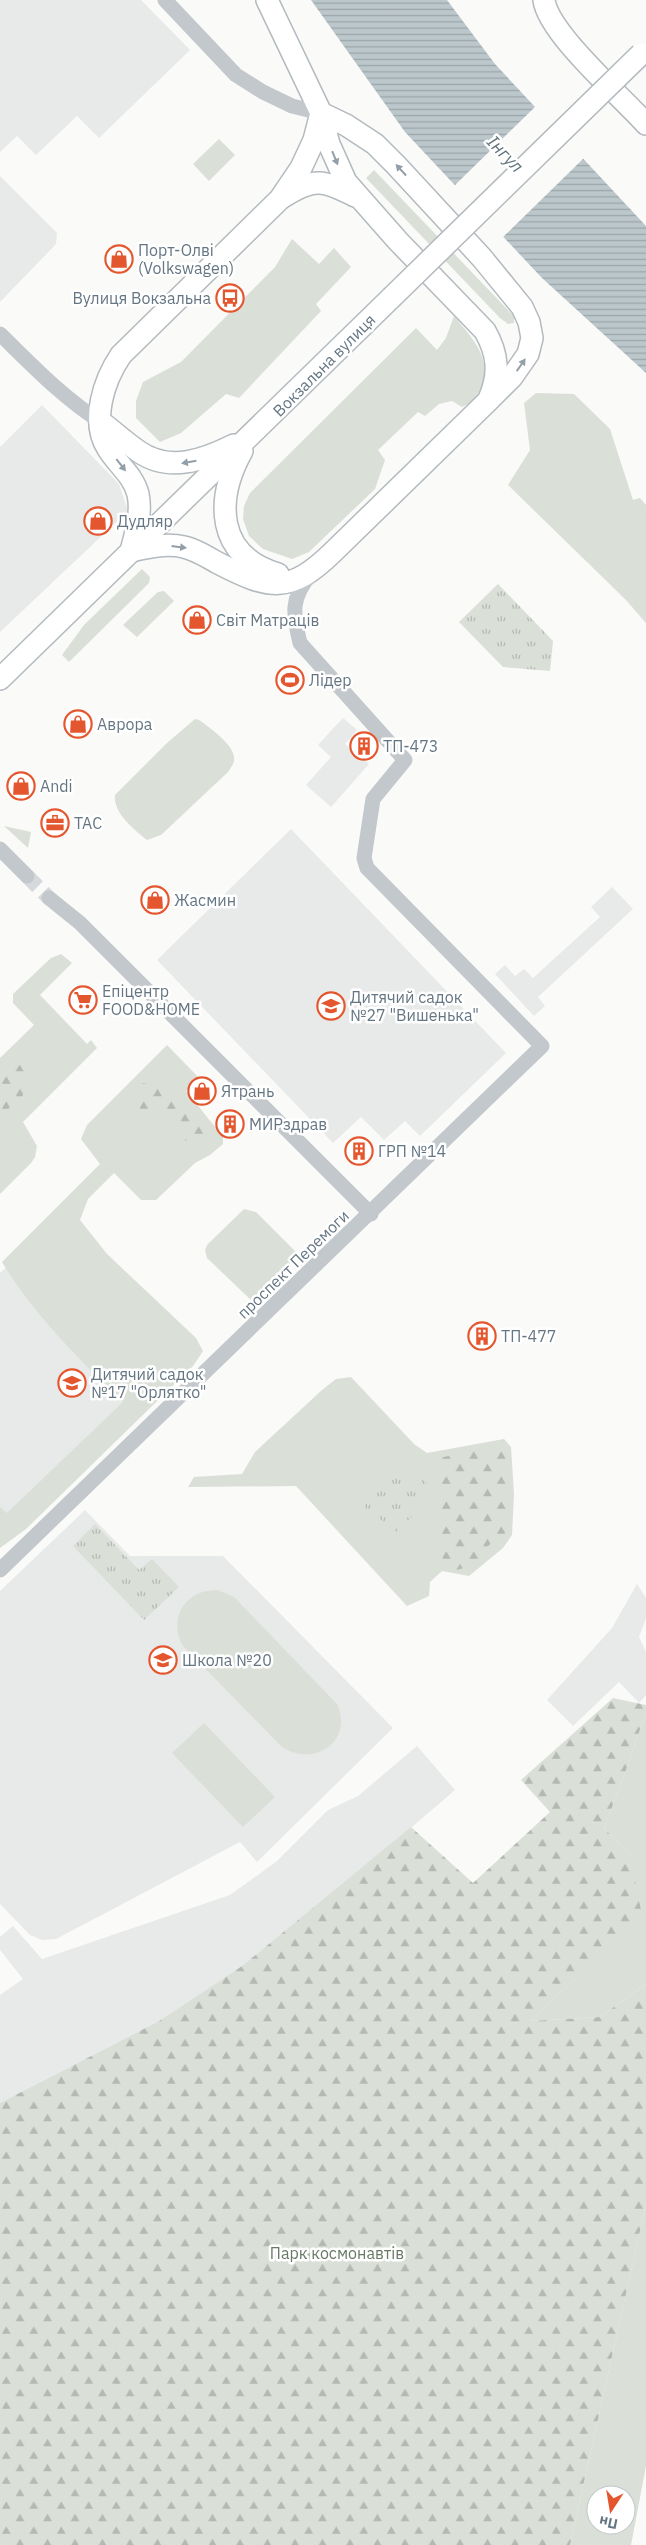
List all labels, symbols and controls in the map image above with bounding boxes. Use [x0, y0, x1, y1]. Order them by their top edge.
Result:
water label: Інгул [482, 130, 529, 177]
one-way arrow [331, 151, 339, 165]
one-way arrow [395, 164, 407, 176]
place label: Порт-Олві (Volkswagen) [138, 240, 234, 278]
shop icon: Порт-Олві (Volkswagen) [104, 244, 134, 274]
bus stop icon: Вулиця Вокзальна [215, 283, 245, 313]
place label: Вулиця Вокзальна [73, 288, 211, 308]
street label: Вокзальна вулиця [269, 310, 379, 420]
one-way arrow [516, 358, 526, 372]
one-way arrow [116, 458, 127, 471]
one-way arrow [180, 458, 196, 466]
shop icon: Дудляр [83, 506, 113, 536]
place label: Дудляр [117, 511, 173, 531]
one-way arrow [171, 543, 187, 551]
shop icon: Світ Матраців [182, 605, 212, 635]
place label: Світ Матраців [216, 610, 319, 630]
sports icon: Лідер [275, 665, 305, 695]
place label: Лідер [309, 670, 352, 690]
shop icon: Аврора [63, 709, 93, 739]
place label: Аврора [97, 714, 153, 734]
building icon: ТП-473 [349, 731, 379, 761]
place label: ТП-473 [383, 736, 438, 756]
shop icon: Andi [6, 771, 36, 801]
place label: Andi [40, 776, 73, 796]
office icon: ТАС [40, 808, 70, 838]
place label: ТАС [74, 813, 102, 833]
shop icon: Жасмин [140, 885, 170, 915]
place label: Жасмин [174, 890, 236, 910]
place label: Епіцентр FOOD&HOME [102, 981, 200, 1019]
supermarket icon: Епіцентр FOOD&HOME [68, 985, 98, 1015]
place label: Дитячий садок №27 "Вишенька" [350, 987, 479, 1025]
school or university icon: Дитячий садок №27 "Вишенька" [316, 991, 346, 1021]
shop icon: Ятрань [187, 1076, 217, 1106]
place label: Ятрань [221, 1081, 274, 1101]
building icon: МИРздрав [215, 1109, 245, 1139]
place label: МИРздрав [249, 1114, 327, 1134]
building icon: ГРП №14 [344, 1136, 374, 1166]
place label: ГРП №14 [378, 1141, 446, 1161]
street label: проспект Перемоги [233, 1205, 353, 1323]
building icon: ТП-477 [467, 1321, 497, 1351]
place label: ТП-477 [501, 1326, 556, 1346]
place label: Дитячий садок №17 "Орлятко" [91, 1364, 207, 1402]
school or university icon: Дитячий садок №17 "Орлятко" [57, 1368, 87, 1398]
school or university icon: Школа №20 [148, 1645, 178, 1675]
place label: Школа №20 [182, 1650, 272, 1670]
park label: Парк космонавтів [270, 2243, 404, 2263]
north arrow [586, 2485, 636, 2535]
text: Пн [597, 2512, 619, 2533]

